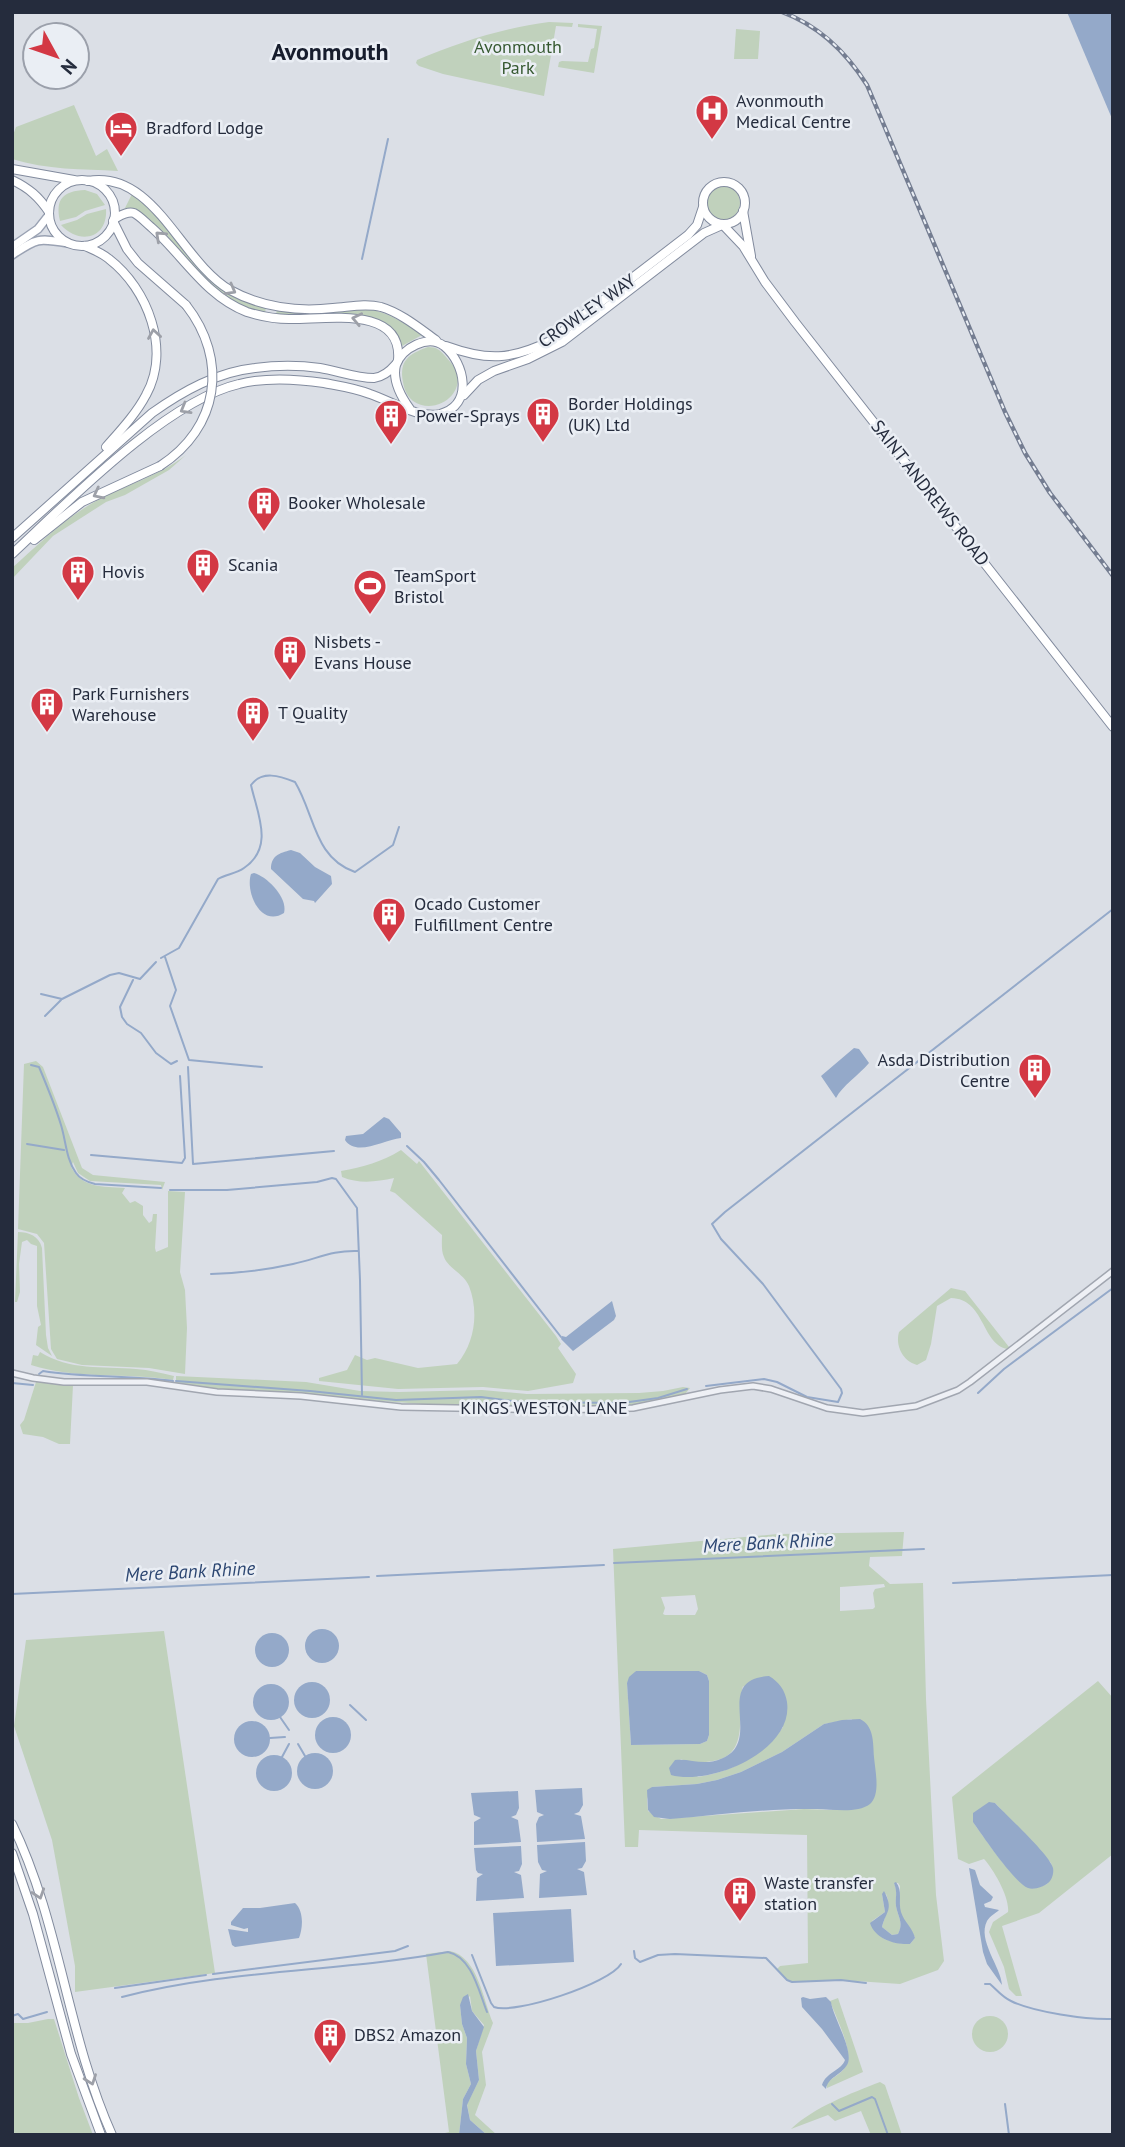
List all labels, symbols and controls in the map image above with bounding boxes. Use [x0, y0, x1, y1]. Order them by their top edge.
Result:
north arrow [21, 21, 91, 91]
park label: Avonmouth Park [474, 35, 562, 79]
district label: Avonmouth [271, 36, 389, 67]
text: N [56, 54, 82, 79]
place label: Avonmouth Medical Centre [736, 89, 851, 133]
hospital icon: Avonmouth Medical Centre [693, 92, 731, 141]
hotel icon: Bradford Lodge [102, 109, 140, 158]
place label: Bradford Lodge [146, 116, 263, 139]
one-way arrow [155, 232, 168, 244]
street label: CROWLEY WAY [533, 269, 640, 353]
one-way arrow [224, 282, 236, 295]
one-way arrow [351, 312, 363, 327]
one-way arrow [147, 328, 162, 340]
place label: Border Holdings (UK) Ltd [568, 392, 693, 436]
building icon: Border Holdings (UK) Ltd [524, 395, 562, 444]
building icon: Power-Sprays [372, 397, 410, 446]
one-way arrow [180, 401, 193, 414]
place label: Power-Sprays [416, 404, 520, 427]
street label: SAINT ANDREWS ROAD [866, 415, 995, 570]
building icon: Booker Wholesale [245, 484, 283, 533]
one-way arrow [93, 485, 105, 499]
place label: Booker Wholesale [288, 491, 426, 514]
building icon: Scania [184, 546, 222, 595]
building icon: Hovis [59, 553, 97, 602]
place label: Scania [228, 553, 278, 576]
place label: Hovis [102, 560, 145, 583]
place label: TeamSport Bristol [394, 564, 476, 608]
sports icon: TeamSport Bristol [351, 567, 389, 616]
place label: Nisbets - Evans House [314, 630, 412, 674]
building icon: Nisbets - Evans House [271, 633, 309, 682]
place label: Park Furnishers Warehouse [72, 682, 189, 726]
building icon: Park Furnishers Warehouse [28, 685, 66, 734]
building icon: T Quality [234, 694, 272, 743]
place label: T Quality [278, 701, 348, 724]
place label: Ocado Customer Fulfillment Centre [414, 892, 553, 936]
building icon: Ocado Customer Fulfillment Centre [370, 895, 408, 944]
place label: Asda Distribution Centre [877, 1048, 1010, 1092]
building icon: Asda Distribution Centre [1016, 1051, 1054, 1100]
street label: KINGS WESTON LANE [460, 1396, 628, 1419]
water label: Mere Bank Rhine [702, 1527, 834, 1557]
water label: Mere Bank Rhine [124, 1556, 256, 1586]
place label: Waste transfer station [764, 1871, 874, 1915]
building icon: Waste transfer station [721, 1874, 759, 1923]
one-way arrow [31, 1888, 45, 1900]
building icon: DBS2 Amazon [311, 2016, 349, 2065]
place label: DBS2 Amazon [354, 2023, 461, 2046]
one-way arrow [83, 2074, 97, 2086]

